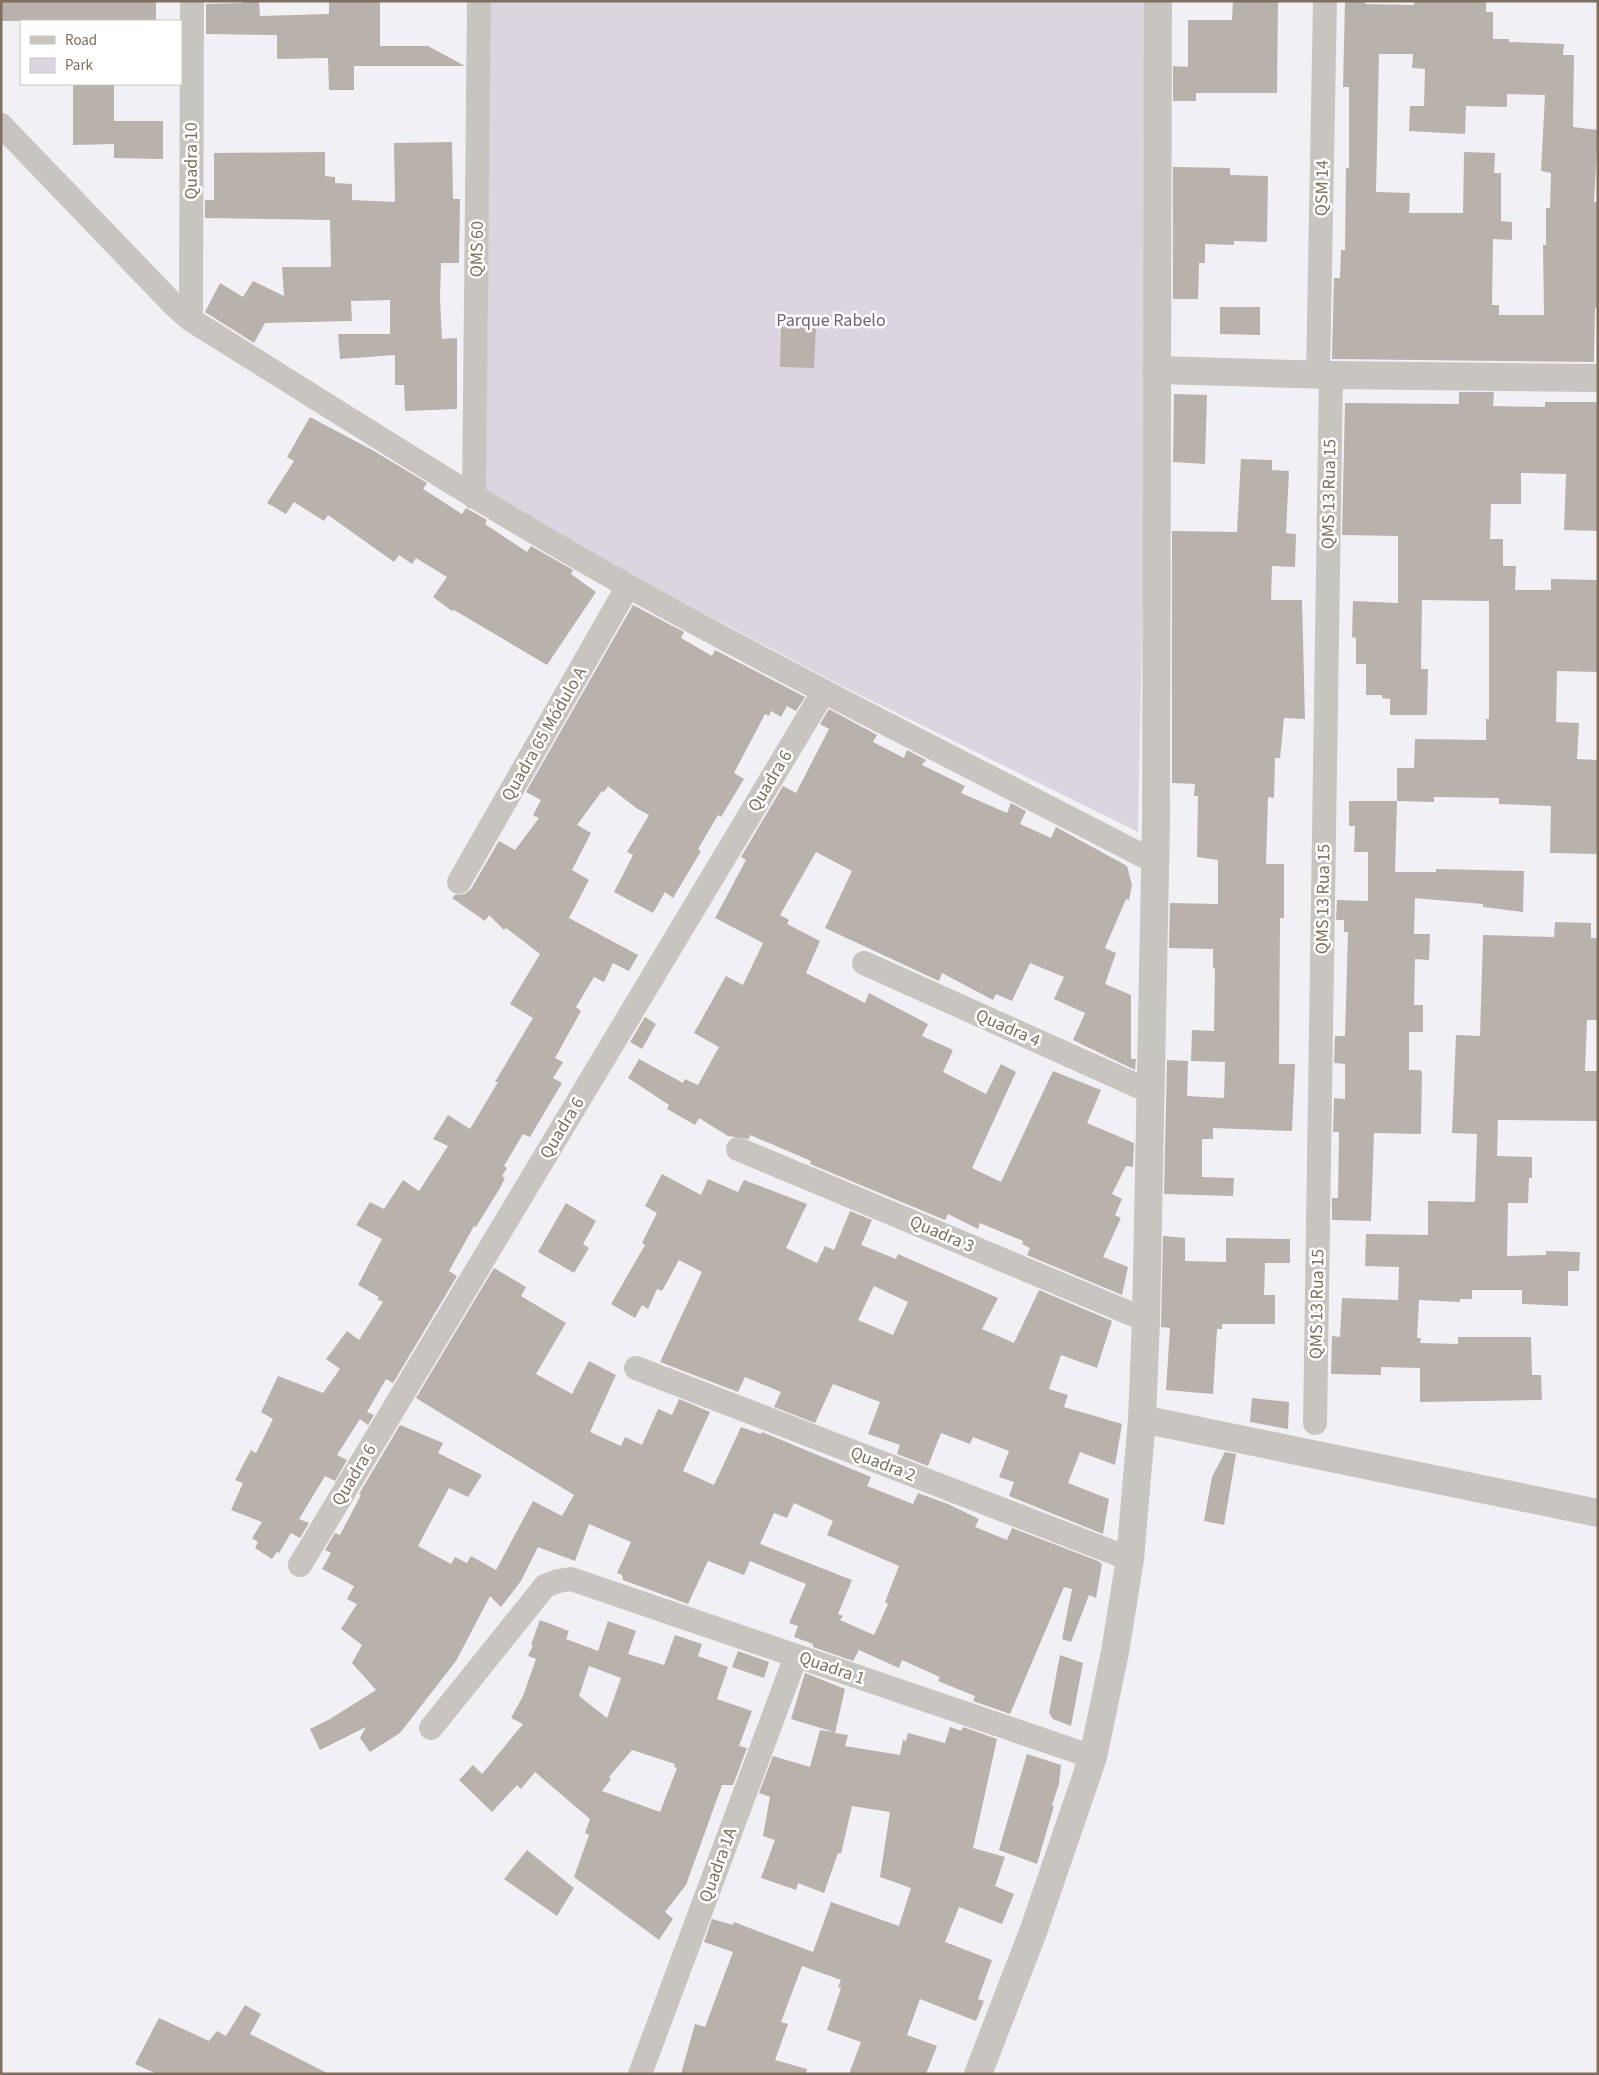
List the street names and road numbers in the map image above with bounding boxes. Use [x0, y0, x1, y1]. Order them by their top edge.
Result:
street label: Quadra 10 [179, 122, 204, 200]
street label: QSM 14 [1309, 160, 1335, 216]
street label: QMS 60 [464, 221, 490, 277]
street label: QMS 13 Rua 15 [1316, 439, 1342, 549]
street label: Quadra 65 Módulo A [495, 662, 593, 806]
street label: Quadra 6 [742, 745, 798, 817]
street label: QMS 13 Rua 15 [1310, 844, 1336, 954]
street label: Quadra 4 [972, 1003, 1044, 1053]
street label: Quadra 6 [534, 1092, 590, 1164]
street label: Quadra 3 [906, 1209, 978, 1259]
street label: QMS 13 Rua 15 [1304, 1249, 1330, 1359]
street label: Quadra 6 [326, 1439, 382, 1511]
street label: Quadra 2 [847, 1440, 919, 1488]
street label: Quadra 1 [796, 1645, 868, 1691]
street label: Quadra 1A [693, 1824, 743, 1906]

